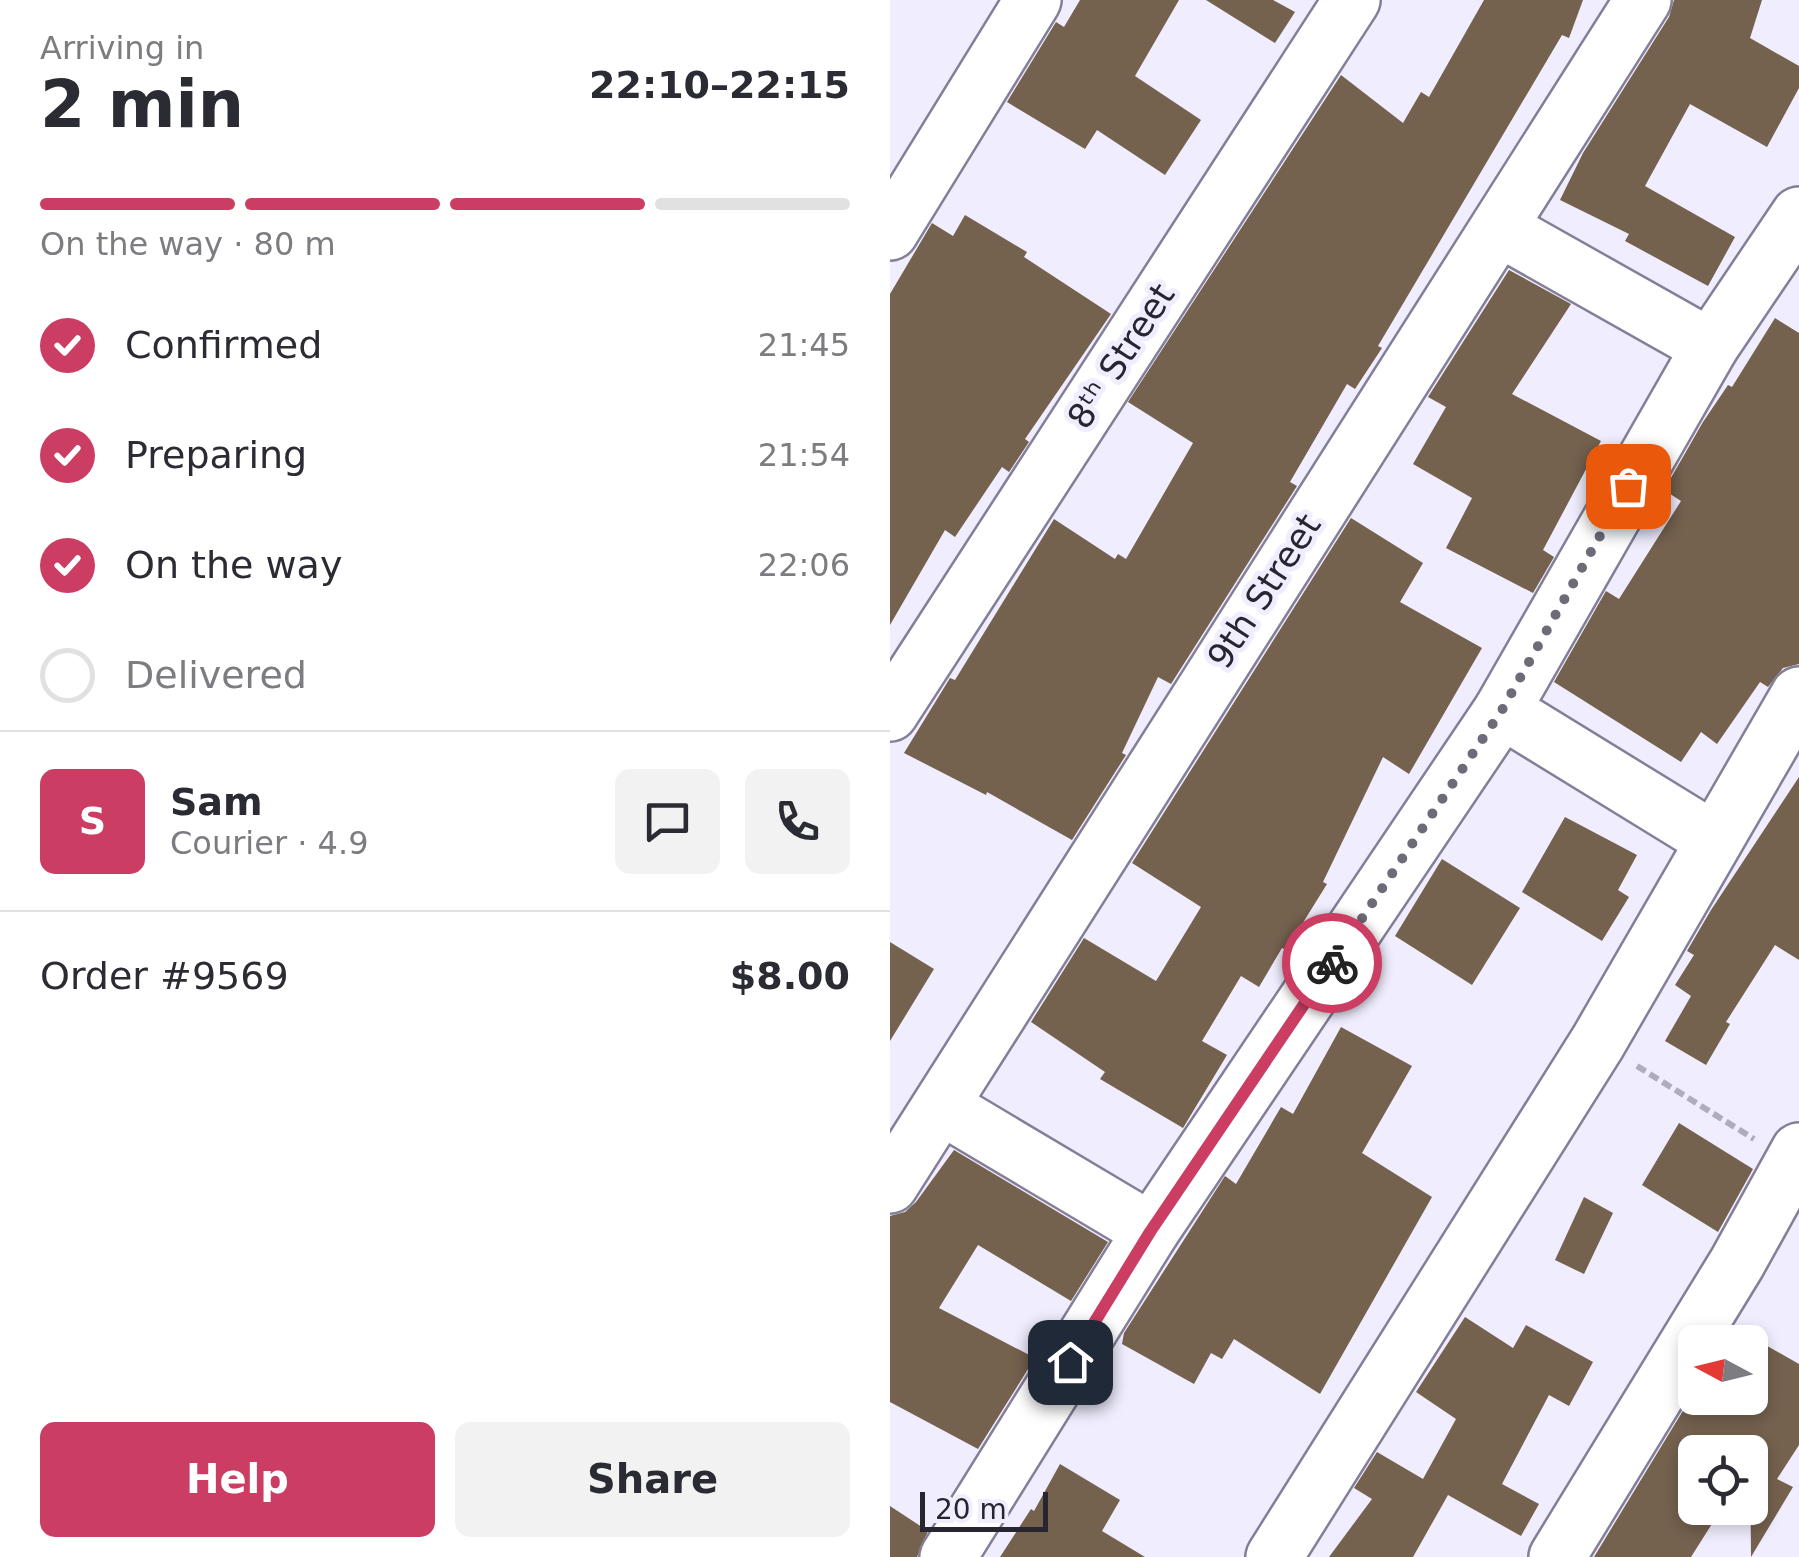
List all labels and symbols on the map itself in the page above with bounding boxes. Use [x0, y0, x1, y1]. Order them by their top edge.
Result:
street label: 8ᵗʰ Street [1060, 276, 1182, 436]
pin [1586, 444, 1671, 529]
street label: 9th Street [1199, 506, 1329, 676]
courier [1282, 913, 1382, 1013]
pin [1028, 1320, 1113, 1405]
north arrow [1678, 1325, 1768, 1415]
scale bar [920, 1487, 1048, 1532]

